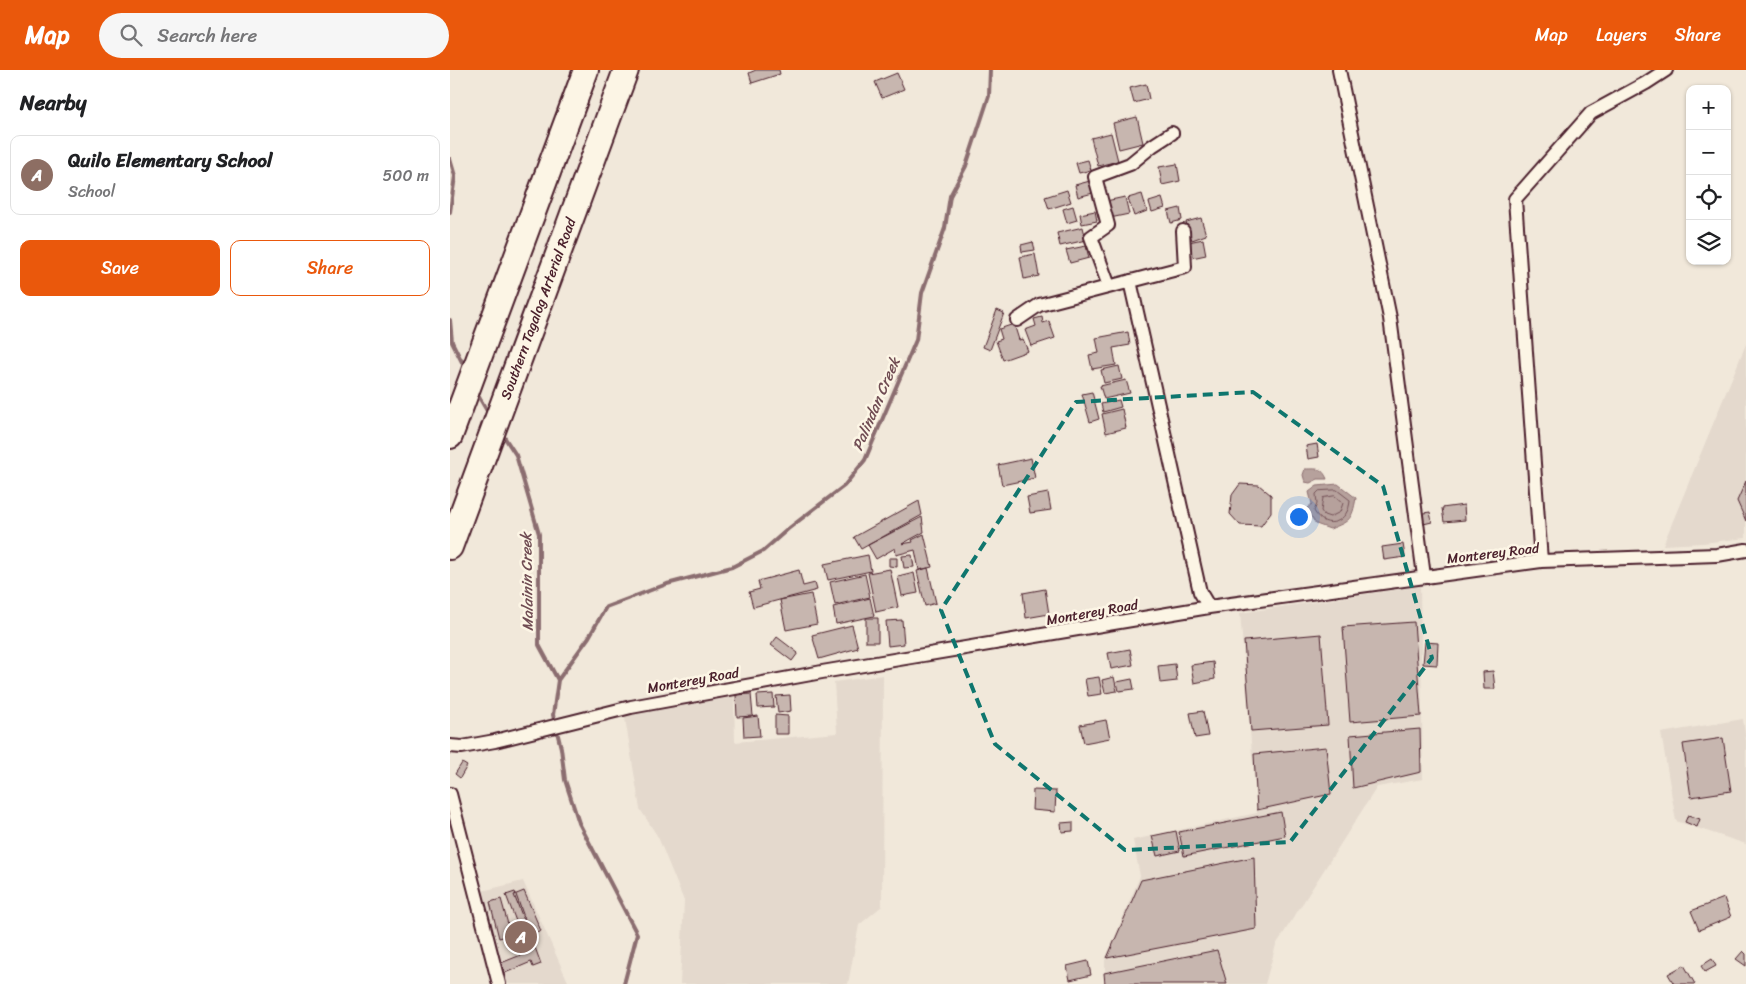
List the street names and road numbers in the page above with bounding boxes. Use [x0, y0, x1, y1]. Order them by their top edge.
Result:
street label: Southern Tagalog Arterial Road [493, 213, 584, 403]
street label: Monterey Road [1445, 535, 1542, 572]
street label: Monterey Road [1044, 592, 1142, 633]
street label: Monterey Road [645, 660, 743, 701]

